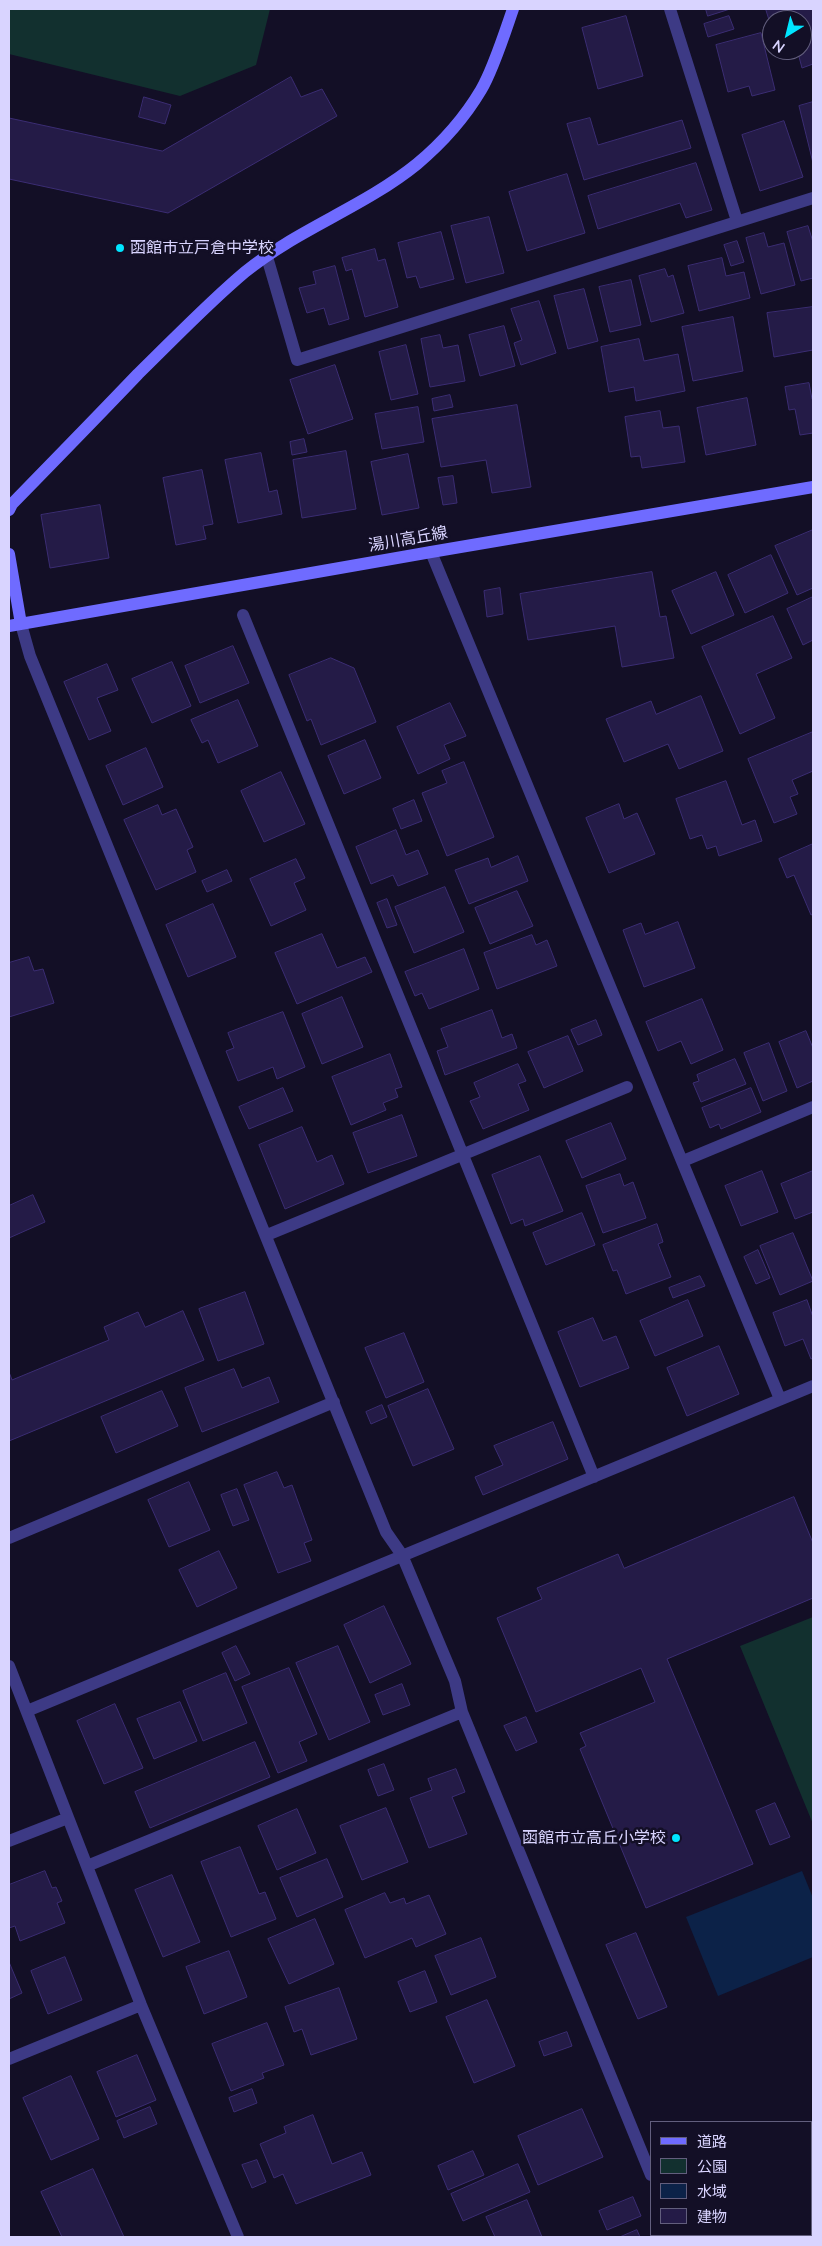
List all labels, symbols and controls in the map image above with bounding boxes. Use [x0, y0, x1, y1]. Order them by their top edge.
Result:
north arrow [762, 10, 812, 60]
text: N [769, 37, 788, 57]
place label: 函館市立戸倉中学校 [130, 238, 274, 258]
marker: 函館市立戸倉中学校 [114, 242, 126, 254]
street label: 湯川高丘線 [367, 523, 449, 555]
place label: 函館市立高丘小学校 [522, 1828, 666, 1848]
marker: 函館市立高丘小学校 [670, 1832, 682, 1844]
legend [650, 2121, 812, 2236]
text: 道路 [697, 2132, 727, 2150]
text: 公園 [697, 2157, 727, 2175]
text: 水域 [697, 2182, 727, 2200]
text: 建物 [697, 2207, 727, 2225]

